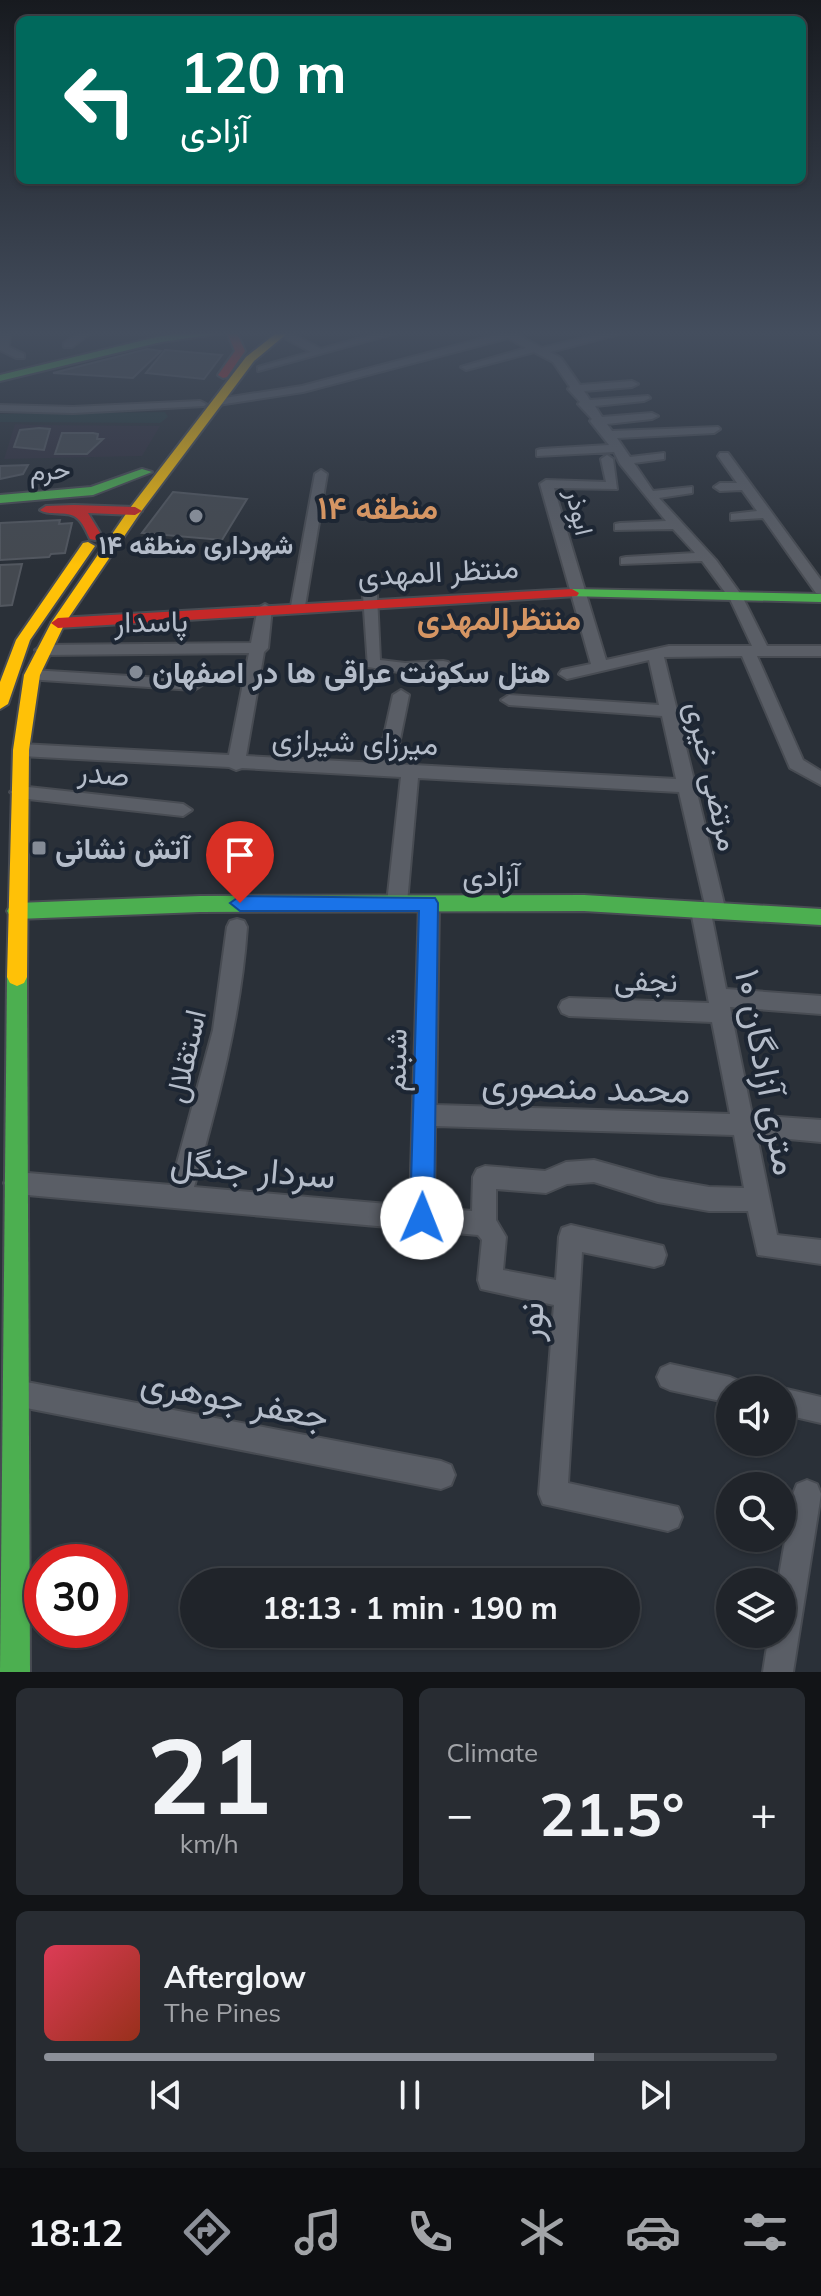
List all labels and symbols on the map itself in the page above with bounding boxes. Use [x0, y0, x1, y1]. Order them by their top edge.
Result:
street label: حرم [29, 452, 71, 489]
street label: ابوذر [558, 485, 601, 538]
district label: منطقه ۱۴ [318, 487, 438, 527]
marker: شهرداری منطقه ۱۴ [187, 507, 205, 525]
place label: شهرداری منطقه ۱۴ [99, 528, 293, 561]
street label: منتظر المهدی [356, 548, 520, 594]
district label: منتظرالمهدی [417, 598, 581, 639]
street label: پاسدار [113, 601, 188, 643]
place label: هتل سکونت عراقی ها در اصفهان [152, 653, 551, 691]
marker: هتل سکونت عراقی ها در اصفهان [127, 663, 145, 681]
street label: مرتضی خیری [677, 697, 749, 855]
street label: میرزای شیرازی [271, 719, 439, 763]
street label: صدر [75, 751, 132, 795]
pin [206, 821, 274, 903]
place label: آتش نشانی [55, 829, 192, 867]
marker: آتش نشانی [30, 839, 48, 857]
street label: آزادی [462, 856, 522, 894]
street label: نجفی [614, 960, 678, 1000]
street label: ۱۰ متری آزادگان [725, 965, 810, 1179]
street label: استقلال [156, 1006, 214, 1106]
street label: شبنم [375, 1028, 416, 1092]
street label: محمد منصوری [481, 1060, 691, 1113]
street label: سردار جنگل [169, 1138, 337, 1199]
position arrow [380, 1176, 464, 1260]
street label: نور [505, 1300, 554, 1343]
street label: جعفر جوهری [137, 1358, 333, 1439]
speed limit sign: 30 [24, 1544, 128, 1648]

